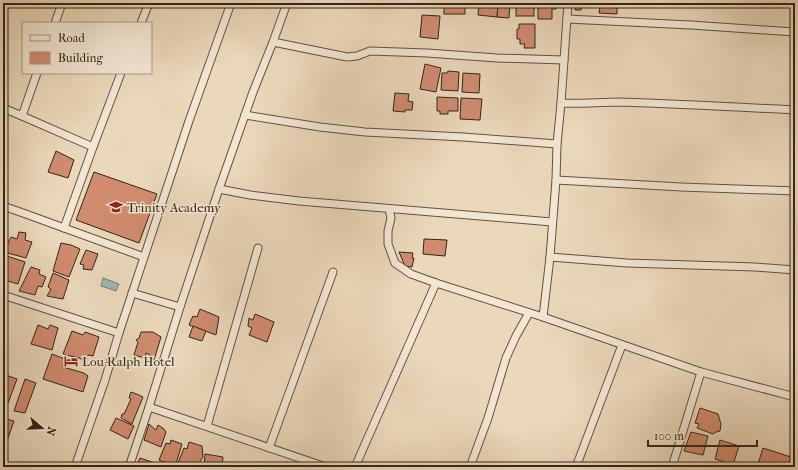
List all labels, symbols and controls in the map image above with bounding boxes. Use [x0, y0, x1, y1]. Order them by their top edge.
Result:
legend [22, 22, 152, 74]
text: Road [58, 31, 85, 45]
text: Building [58, 51, 103, 65]
school or university icon: Trinity Academy [108, 199, 124, 215]
place label: Trinity Academy [127, 200, 222, 215]
hotel icon: Lou-Ralph Hotel [63, 353, 79, 369]
place label: Lou-Ralph Hotel [82, 354, 175, 369]
north arrow [22, 408, 62, 448]
scale bar [648, 422, 757, 448]
text: N [43, 425, 58, 438]
text: 100 m [654, 429, 684, 443]

